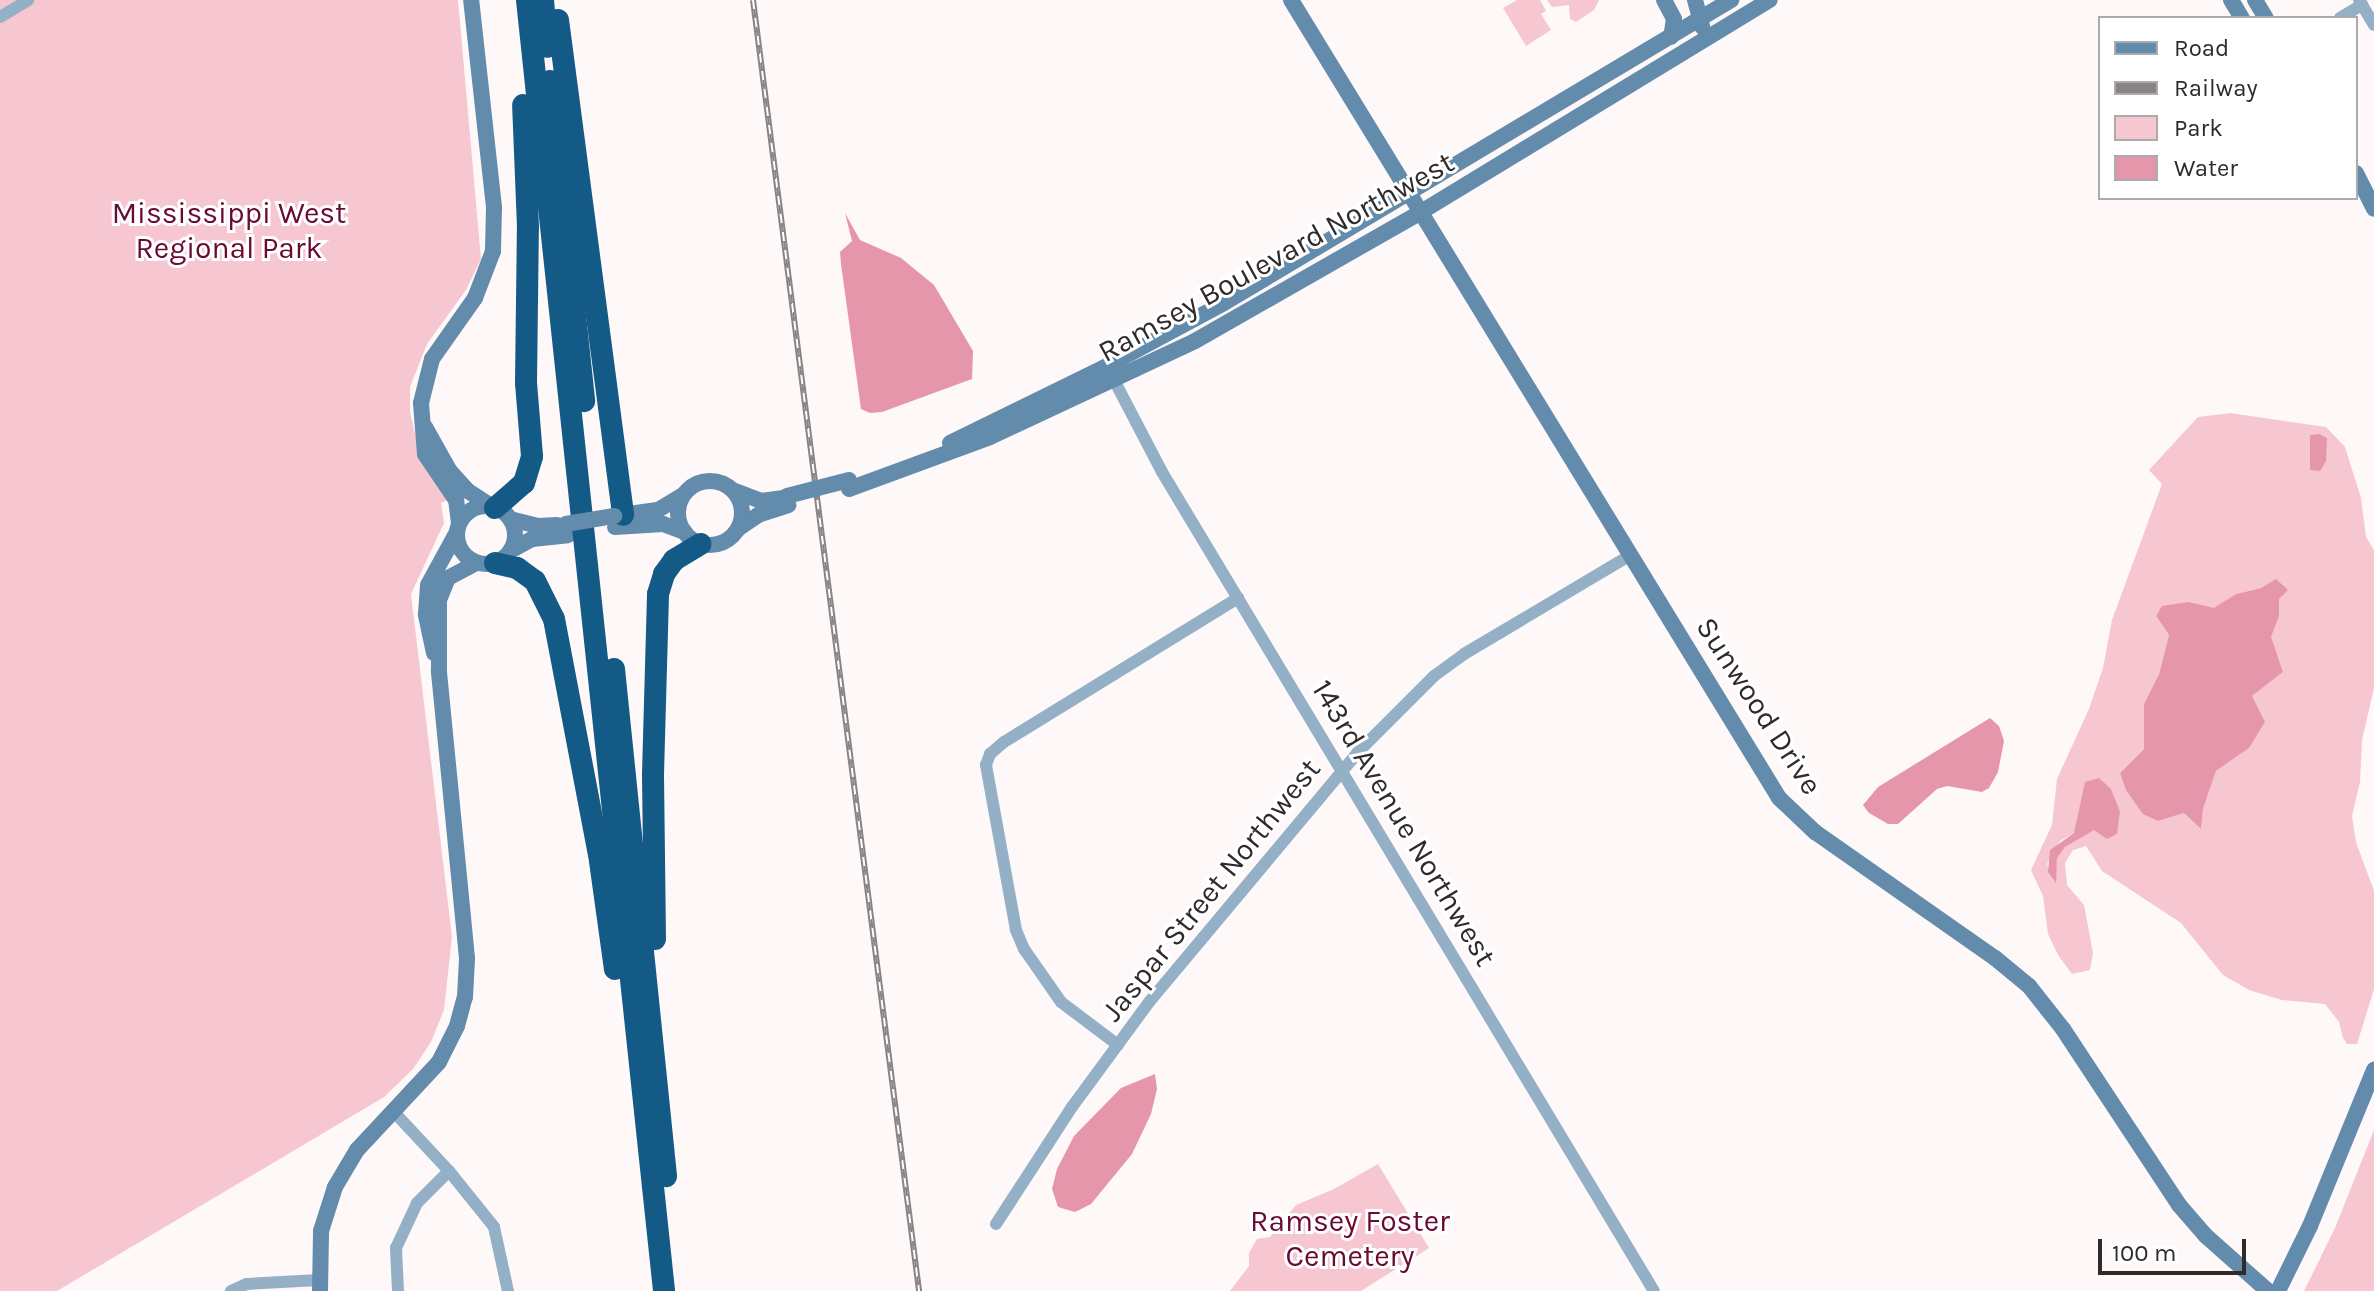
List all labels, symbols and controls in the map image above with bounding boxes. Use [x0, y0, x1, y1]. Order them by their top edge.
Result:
legend [2098, 16, 2358, 200]
text: Road [2174, 34, 2229, 62]
text: Railway [2174, 74, 2258, 102]
text: Park [2174, 114, 2223, 142]
street label: Ramsey Boulevard Northwest [1092, 144, 1460, 370]
text: Water [2174, 154, 2238, 182]
park label: Mississippi West Regional Park [112, 195, 346, 266]
street label: Sunwood Drive [1688, 611, 1830, 801]
street label: 143rd Avenue Northwest [1304, 673, 1504, 973]
street label: Jaspar Street Northwest [1094, 752, 1328, 1028]
park label: Ramsey Foster Cemetery [1250, 1203, 1450, 1274]
scale bar [2102, 1223, 2250, 1273]
text: 100 m [2112, 1239, 2177, 1267]

